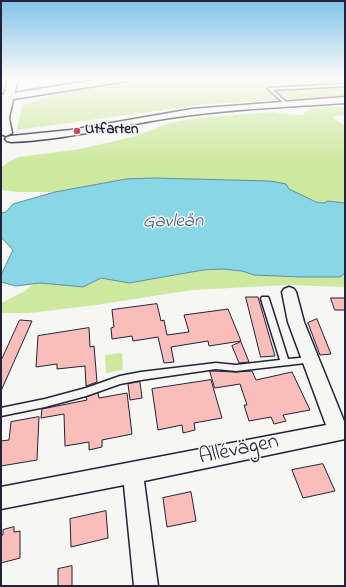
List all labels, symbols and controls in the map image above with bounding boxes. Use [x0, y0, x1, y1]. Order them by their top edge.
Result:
place label: Utfarten [85, 122, 138, 140]
marker: Utfarten [72, 126, 82, 136]
water label: Gavleån [142, 211, 204, 235]
street label: Allévägen [197, 430, 281, 472]

